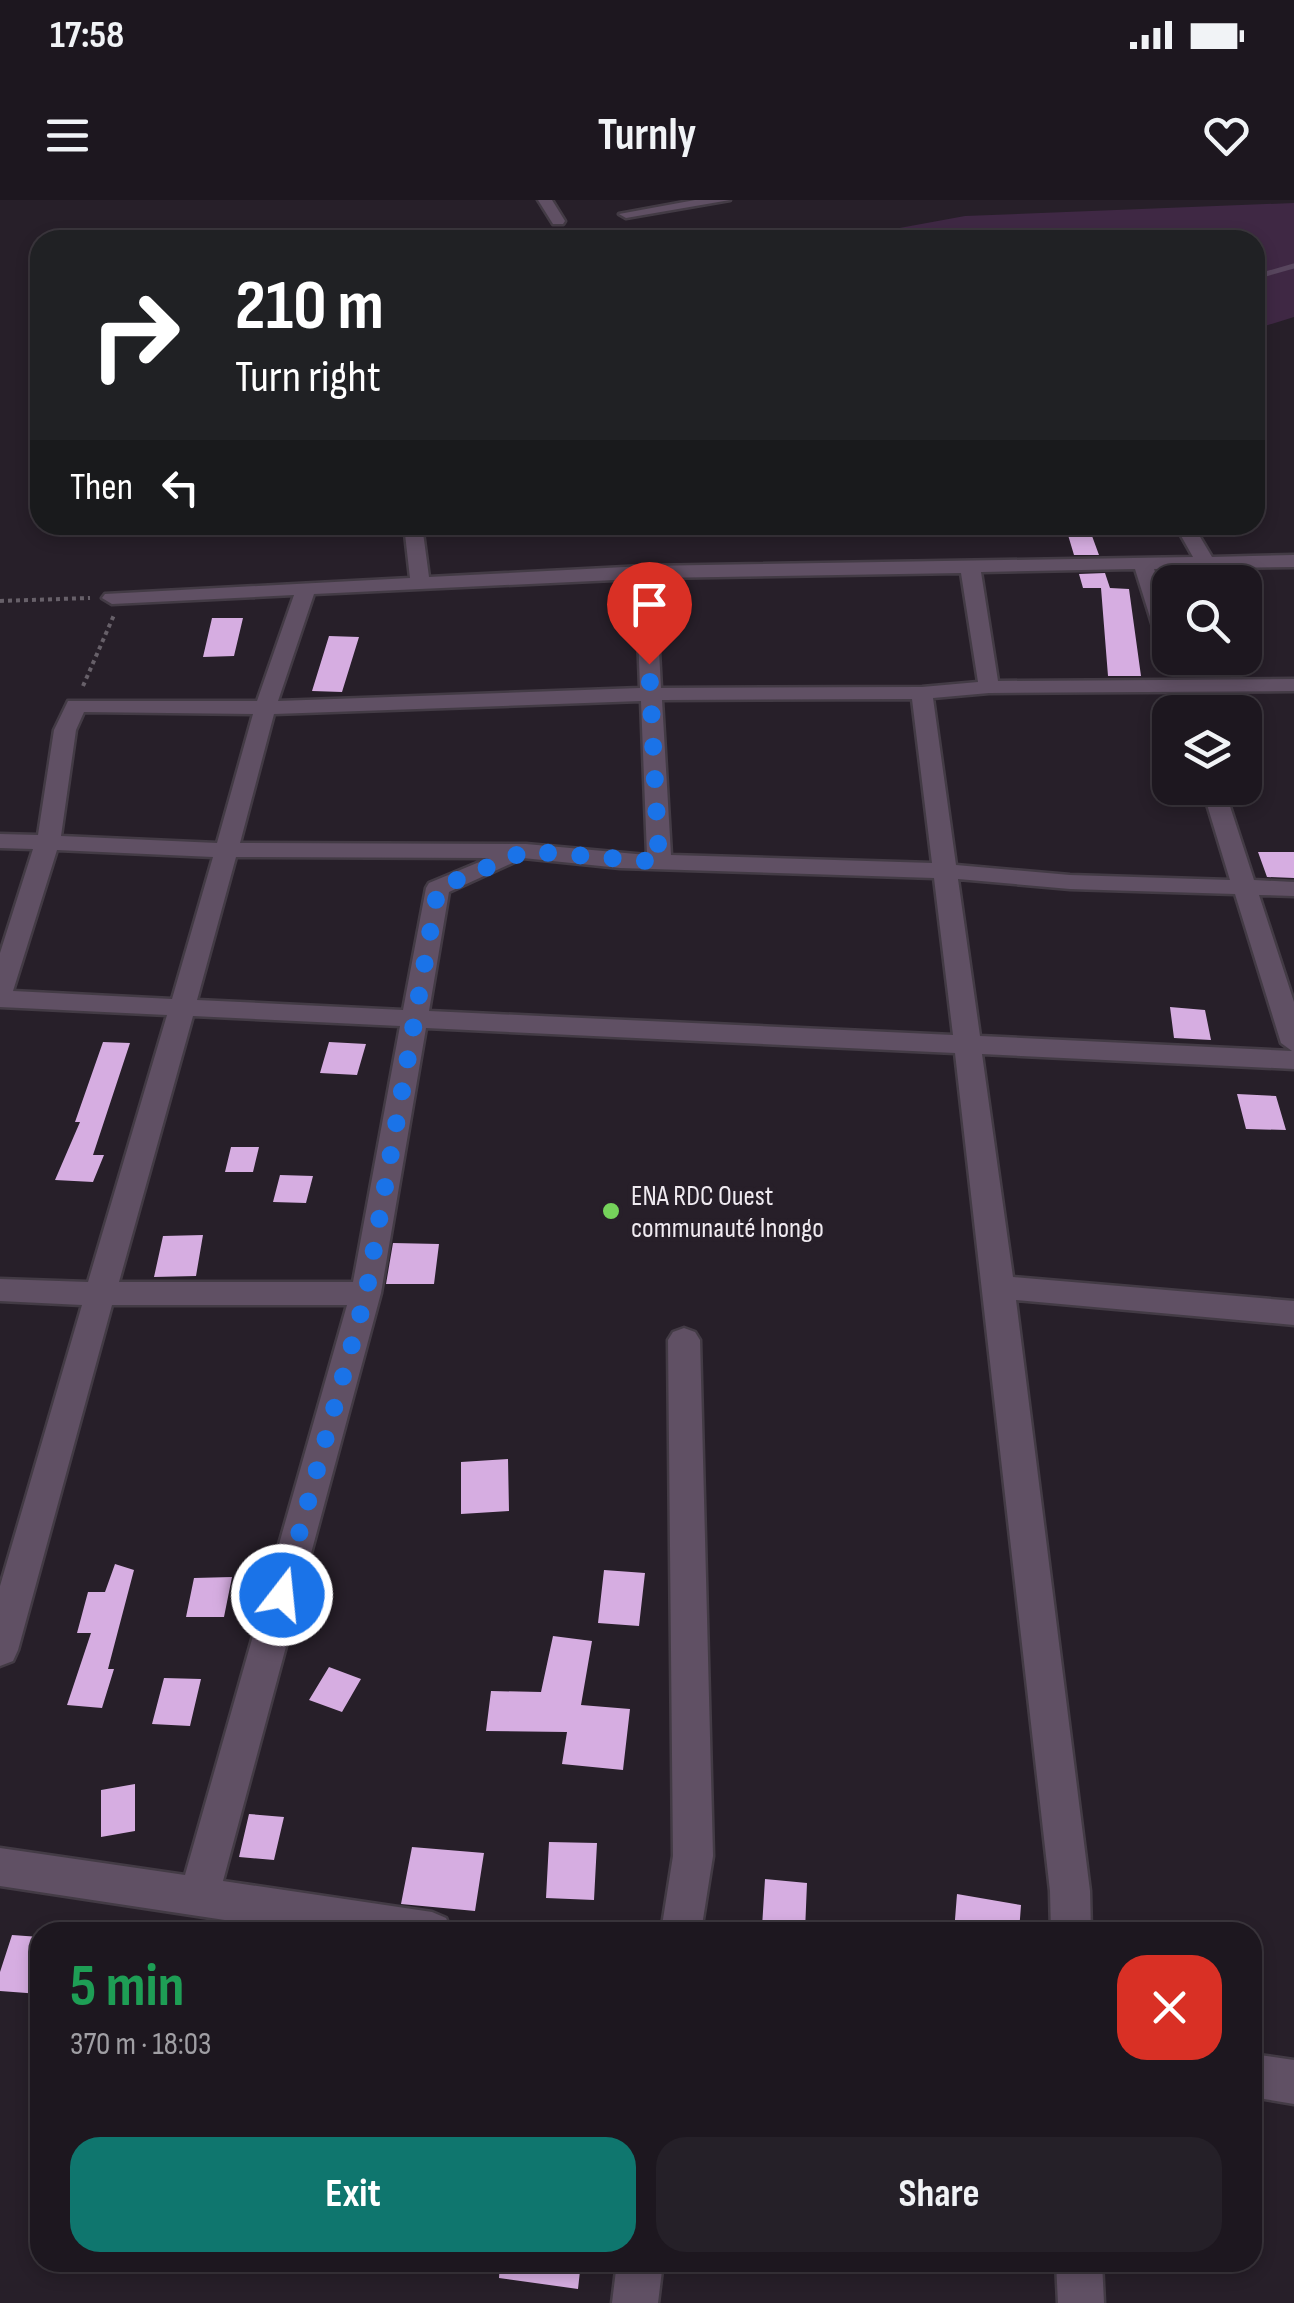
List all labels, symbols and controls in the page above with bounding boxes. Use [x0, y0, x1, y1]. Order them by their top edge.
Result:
text: 17:58 [50, 13, 124, 58]
icon: menu [40, 108, 95, 163]
text: Turnly [598, 108, 696, 163]
icon: heart [1199, 108, 1254, 163]
text: 210 m [235, 265, 384, 349]
icon: right [70, 270, 200, 400]
text: Turn right [235, 350, 381, 405]
icon: left [153, 460, 208, 515]
text: Then [70, 465, 133, 510]
pin [607, 562, 692, 665]
map controls [1152, 565, 1262, 805]
button: search [1152, 565, 1262, 675]
icon: arrive [622, 577, 677, 632]
button: layers [1152, 695, 1262, 805]
place label: ENA RDC Ouest communauté Inongo [631, 1180, 824, 1245]
marker: ENA RDC Ouest communauté Inongo [600, 1200, 622, 1222]
position arrow [230, 1543, 334, 1647]
text: 5 min [70, 1951, 184, 2023]
button: close [1117, 1955, 1222, 2060]
text: 370 m · 18:03 [70, 2025, 211, 2064]
button: Exit [70, 2137, 636, 2252]
button: Share [656, 2137, 1222, 2252]

